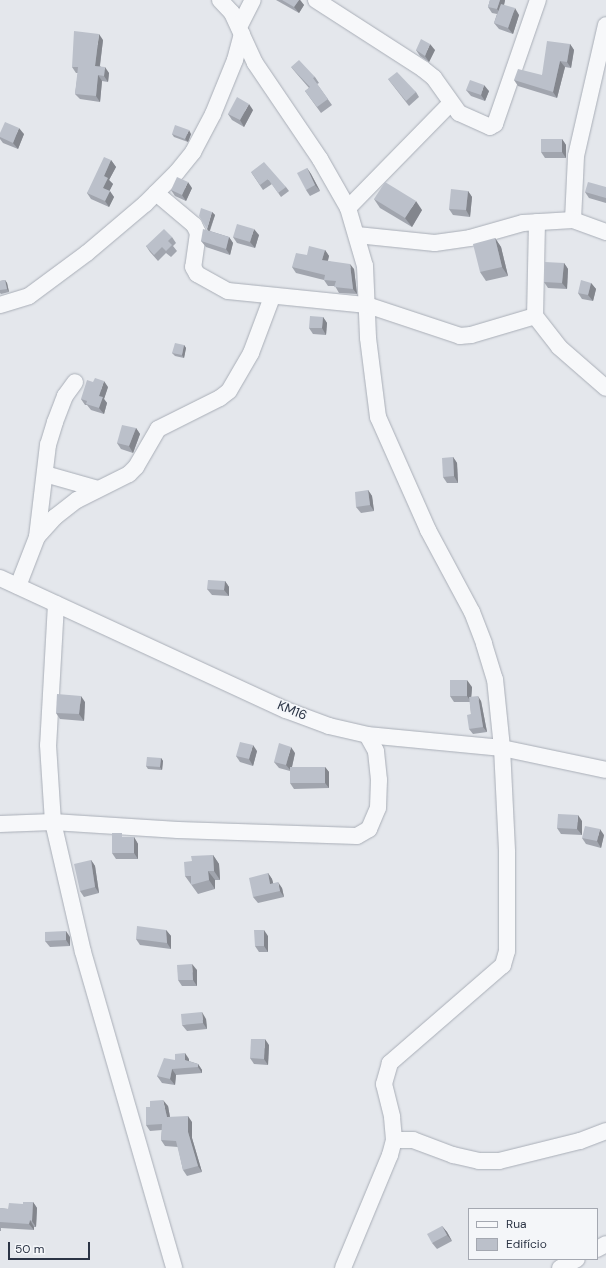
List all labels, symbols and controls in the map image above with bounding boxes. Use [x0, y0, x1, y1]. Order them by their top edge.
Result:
street label: KM16 [275, 698, 309, 724]
legend [468, 1208, 598, 1260]
text: Rua [506, 1216, 527, 1232]
scale bar [10, 1234, 92, 1260]
text: Edifício [506, 1236, 547, 1252]
text: 50 m [15, 1241, 44, 1257]

